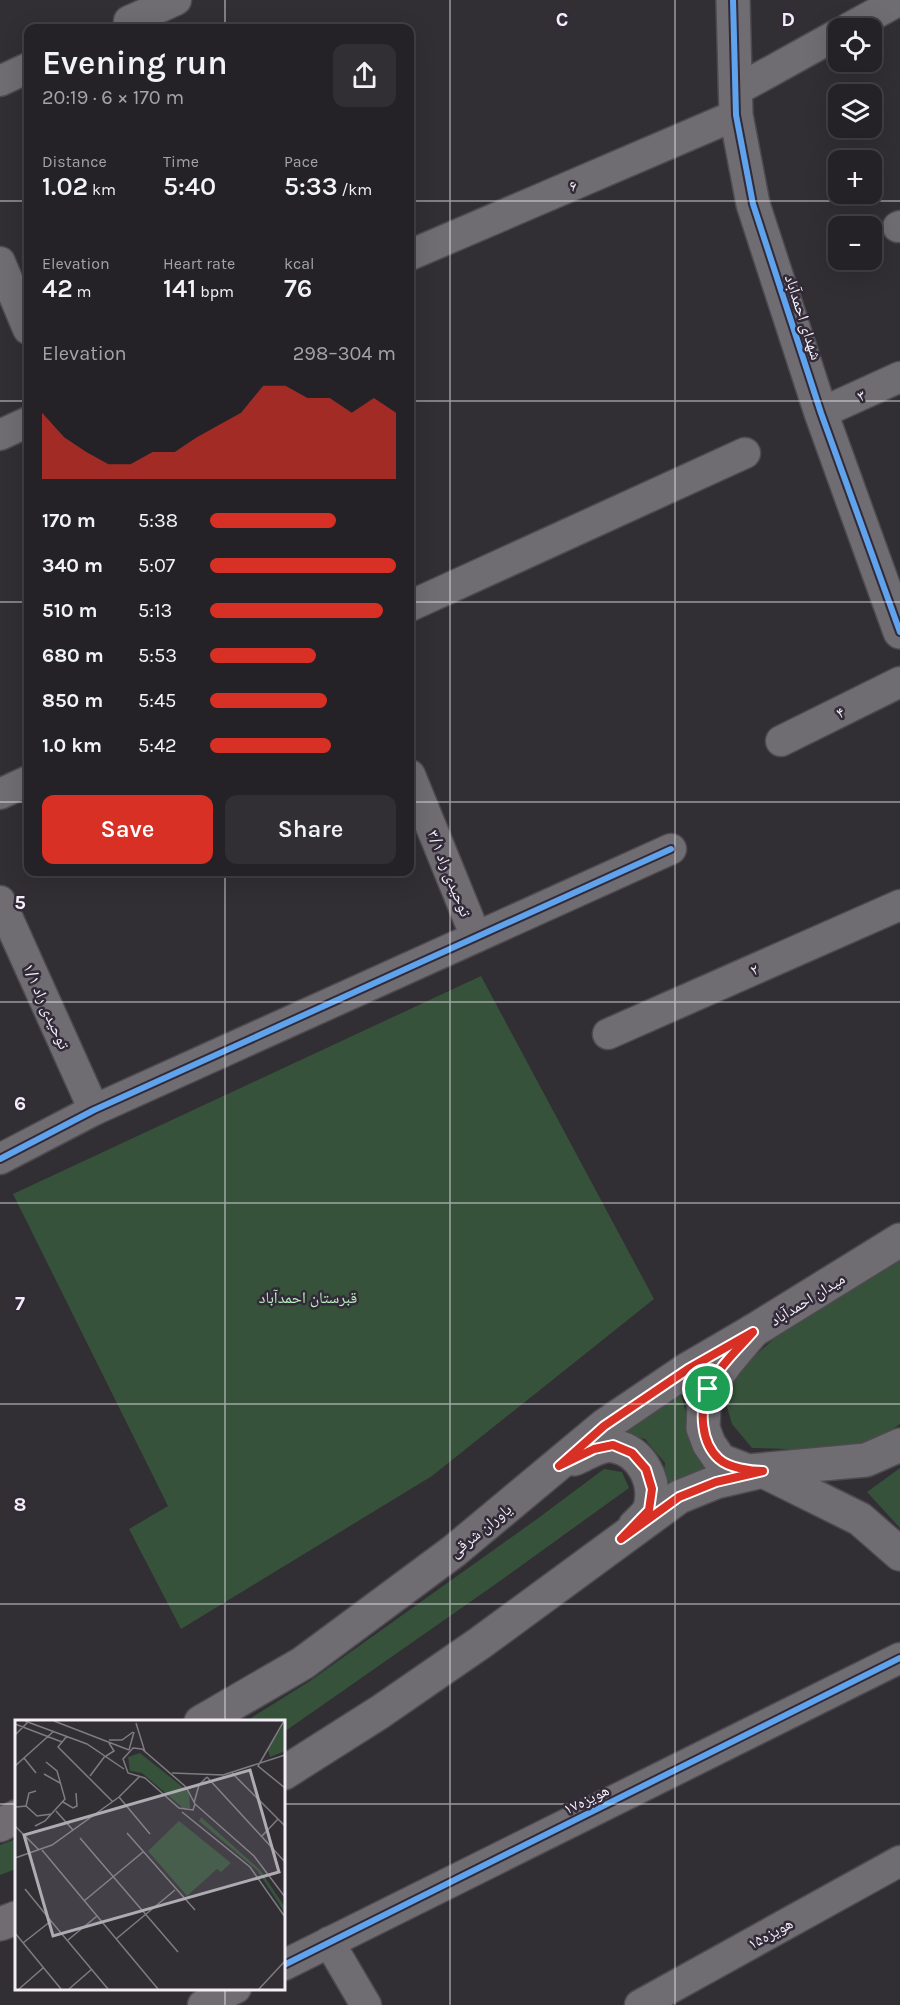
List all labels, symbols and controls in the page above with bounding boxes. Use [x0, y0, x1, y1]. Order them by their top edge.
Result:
text: C [556, 8, 568, 31]
text: D [781, 8, 795, 31]
map controls [828, 18, 882, 270]
button: locate [828, 18, 882, 72]
text: Evening run [42, 44, 228, 82]
button: share [333, 44, 396, 107]
button: layers [828, 84, 882, 138]
text: 20:19 · 6 × 170 m [42, 86, 184, 109]
button: + [828, 150, 882, 204]
text: Distance [42, 152, 107, 171]
text: Time [163, 152, 199, 171]
text: Pace [284, 152, 318, 171]
text: 1.02 [42, 171, 88, 202]
text: 5:40 [163, 171, 216, 202]
text: 5:33 [284, 171, 338, 202]
street label: ۶ [566, 175, 580, 196]
text: km [88, 180, 116, 199]
text: /km [338, 180, 372, 199]
button: − [828, 216, 882, 270]
text: Elevation [42, 254, 110, 273]
text: Heart rate [163, 254, 235, 273]
text: kcal [284, 254, 315, 273]
street label: شهدای احمدآباد [780, 272, 826, 363]
text: 42 [42, 273, 73, 304]
text: 141 [163, 273, 196, 304]
text: 76 [284, 273, 312, 304]
text: m [73, 282, 92, 301]
text: bpm [196, 282, 234, 301]
text: Elevation [42, 342, 127, 365]
text: 298–304 m [293, 342, 396, 365]
street label: ۳ [854, 385, 868, 406]
text: 170 m [42, 509, 96, 532]
text: 5:38 [138, 509, 178, 532]
text: 340 m [42, 554, 103, 577]
text: 5:07 [138, 554, 175, 577]
text: 510 m [42, 599, 97, 622]
text: 5:13 [138, 599, 172, 622]
text: 680 m [42, 644, 104, 667]
text: 5:53 [138, 644, 177, 667]
text: 850 m [42, 689, 103, 712]
text: 5:45 [138, 689, 176, 712]
street label: ۴ [833, 702, 848, 723]
text: 1.0 km [42, 734, 102, 757]
text: 5:42 [138, 734, 177, 757]
button: Save [42, 795, 213, 864]
button: Share [225, 795, 396, 864]
street label: ۳/۱ توحیدی راد [423, 827, 476, 920]
text: 5 [14, 891, 26, 914]
street label: ۲ [747, 959, 761, 980]
street label: ۱/۱ توحیدی راد [18, 960, 74, 1053]
text: 6 [14, 1092, 26, 1115]
street label: میدان احمدآباد [766, 1269, 849, 1331]
park label: قبرستان احمدآباد [259, 1288, 357, 1308]
text: 7 [15, 1292, 25, 1315]
pin [682, 1363, 733, 1414]
icon: arrive [691, 1372, 724, 1405]
text: 8 [14, 1493, 26, 1516]
street label: یاوران شرقی [445, 1499, 516, 1562]
inset map [15, 1720, 285, 1990]
street label: هویزه۱۷ [560, 1780, 612, 1819]
street label: هویزه۱۵ [744, 1913, 796, 1953]

